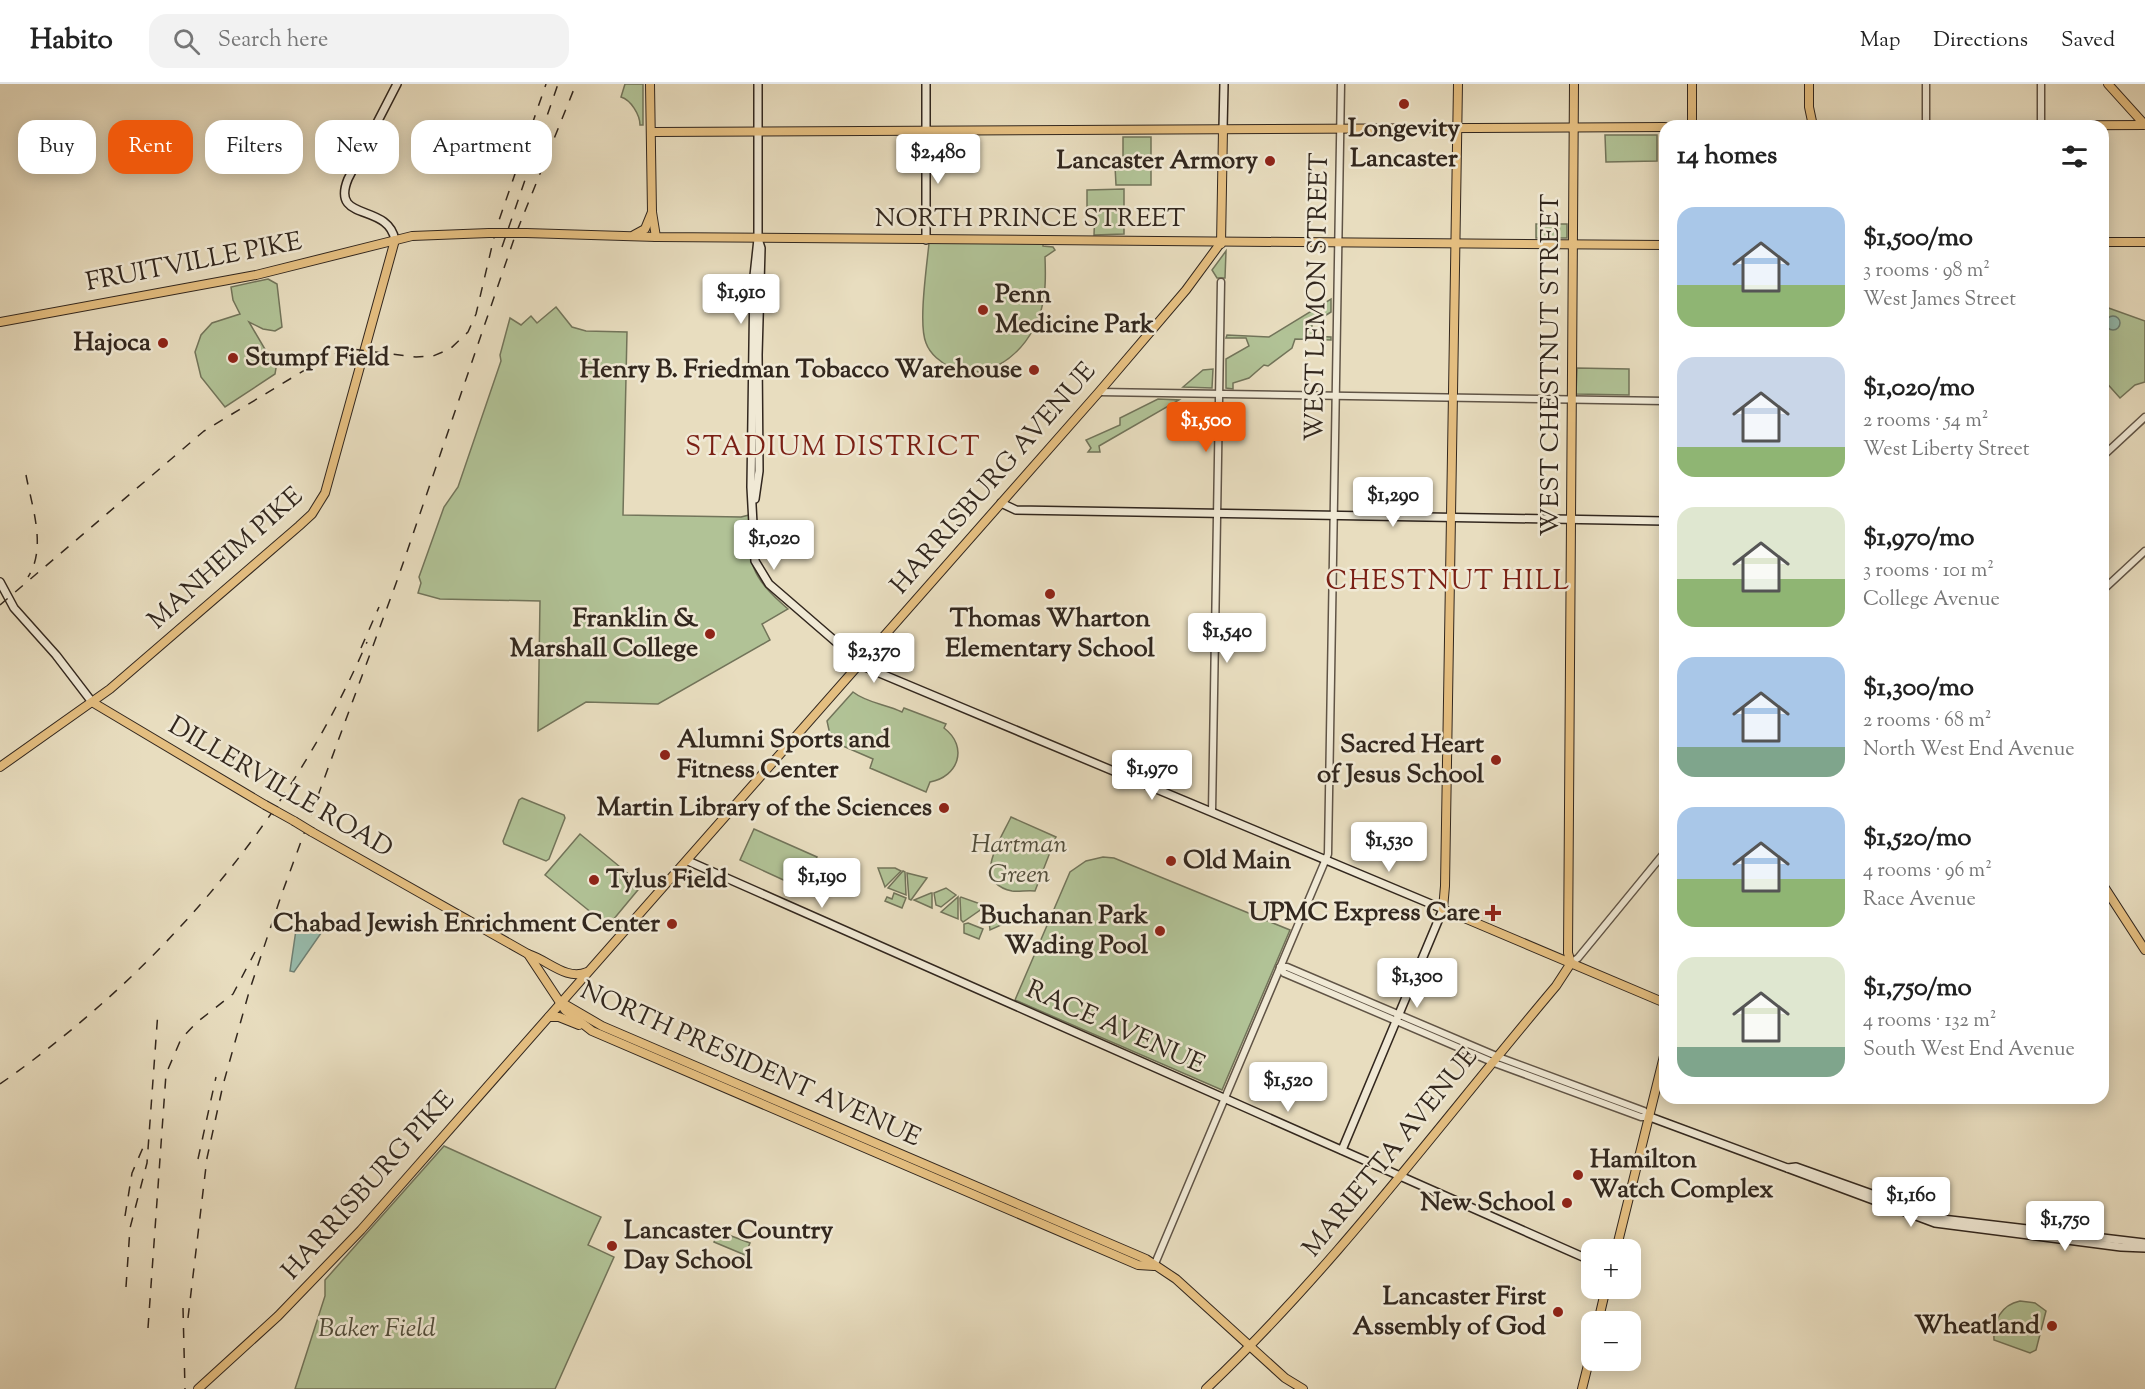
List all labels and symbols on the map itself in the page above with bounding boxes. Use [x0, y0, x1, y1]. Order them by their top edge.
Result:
marker: Longevity Lancaster [1397, 97, 1411, 111]
place label: Longevity Lancaster [1348, 111, 1460, 178]
pin: $2,480 [889, 134, 987, 185]
place label: Lancaster Armory [1056, 143, 1258, 180]
street label: WEST LEMON STREET [1297, 152, 1339, 442]
marker: Lancaster Armory [1263, 154, 1277, 168]
street label: WEST CHESTNUT STREET [1533, 194, 1570, 536]
street label: NORTH PRINCE STREET [875, 201, 1185, 238]
street label: FRUITVILLE PIKE [83, 224, 305, 302]
pin: $1,910 [692, 274, 790, 325]
place label: Penn Medicine Park [995, 277, 1155, 344]
marker: Penn Medicine Park [976, 303, 990, 317]
place label: Hajoca [74, 325, 151, 362]
marker: Hajoca [156, 336, 170, 350]
place label: Stumpf Field [245, 340, 390, 377]
marker: Stumpf Field [226, 351, 240, 365]
place label: Henry B. Friedman Tobacco Warehouse [580, 352, 1022, 389]
street label: HARRISBURG AVENUE [883, 355, 1106, 603]
marker: Henry B. Friedman Tobacco Warehouse [1027, 363, 1041, 377]
pin: $1,500 [1157, 402, 1255, 453]
district label: STADIUM DISTRICT [685, 429, 981, 468]
pin: $1,290 [1344, 477, 1442, 528]
street label: MANHEIM PIKE [140, 479, 312, 639]
pin: $1,020 [725, 520, 823, 571]
district label: CHESTNUT HILL [1325, 563, 1571, 602]
marker: Thomas Wharton Elementary School [1043, 587, 1057, 601]
place label: Franklin & Marshall College [510, 601, 698, 668]
place label: Thomas Wharton Elementary School [945, 601, 1156, 668]
pin: $1,540 [1178, 613, 1276, 664]
marker: Franklin & Marshall College [703, 627, 717, 641]
pin: $2,370 [825, 633, 923, 684]
street label: DILLERVILLE ROAD [161, 708, 399, 868]
place label: Alumni Sports and Fitness Center [677, 722, 891, 789]
place label: Sacred Heart of Jesus School [1317, 727, 1485, 794]
marker: Alumni Sports and Fitness Center [658, 748, 672, 762]
pin: $1,970 [1103, 750, 1201, 801]
marker: Sacred Heart of Jesus School [1489, 753, 1503, 767]
place label: Martin Library of the Sciences [597, 790, 932, 827]
marker: Martin Library of the Sciences [937, 801, 951, 815]
pin: $1,530 [1340, 822, 1438, 873]
park label: Hartman Green [971, 827, 1067, 894]
place label: Old Main [1183, 843, 1292, 880]
marker: Old Main [1164, 854, 1178, 868]
pin: $1,190 [773, 858, 871, 909]
place label: Tylus Field [606, 862, 728, 899]
marker: Tylus Field [587, 873, 601, 887]
place label: UPMC Express Care [1248, 895, 1480, 932]
place label: Buchanan Park Wading Pool [980, 898, 1149, 965]
marker: UPMC Express Care [1484, 904, 1502, 922]
place label: Chabad Jewish Enrichment Center [273, 906, 660, 943]
marker: Chabad Jewish Enrichment Center [665, 917, 679, 931]
marker: Buchanan Park Wading Pool [1153, 924, 1167, 938]
pin: $1,300 [1368, 958, 1466, 1009]
street label: RACE AVENUE [1020, 972, 1211, 1084]
street label: NORTH PRESIDENT AVENUE [574, 973, 927, 1157]
street label: MARIETTA AVENUE [1295, 1040, 1488, 1266]
pin: $1,520 [1239, 1062, 1337, 1113]
street label: HARRISBURG PIKE [274, 1083, 464, 1289]
place label: Hamilton Watch Complex [1590, 1142, 1773, 1209]
marker: Hamilton Watch Complex [1571, 1168, 1585, 1182]
pin: $1,160 [1862, 1177, 1960, 1228]
place label: New School [1420, 1185, 1556, 1222]
marker: New School [1560, 1196, 1574, 1210]
pin: $1,750 [2016, 1201, 2114, 1252]
place label: Lancaster Country Day School [624, 1213, 833, 1280]
marker: Lancaster Country Day School [605, 1239, 619, 1253]
place label: Lancaster First Assembly of God [1353, 1279, 1546, 1346]
marker: Lancaster First Assembly of God [1551, 1305, 1565, 1319]
place label: Wheatland [1914, 1308, 2040, 1345]
park label: Baker Field [318, 1311, 436, 1348]
marker: Wheatland [2045, 1319, 2059, 1333]

